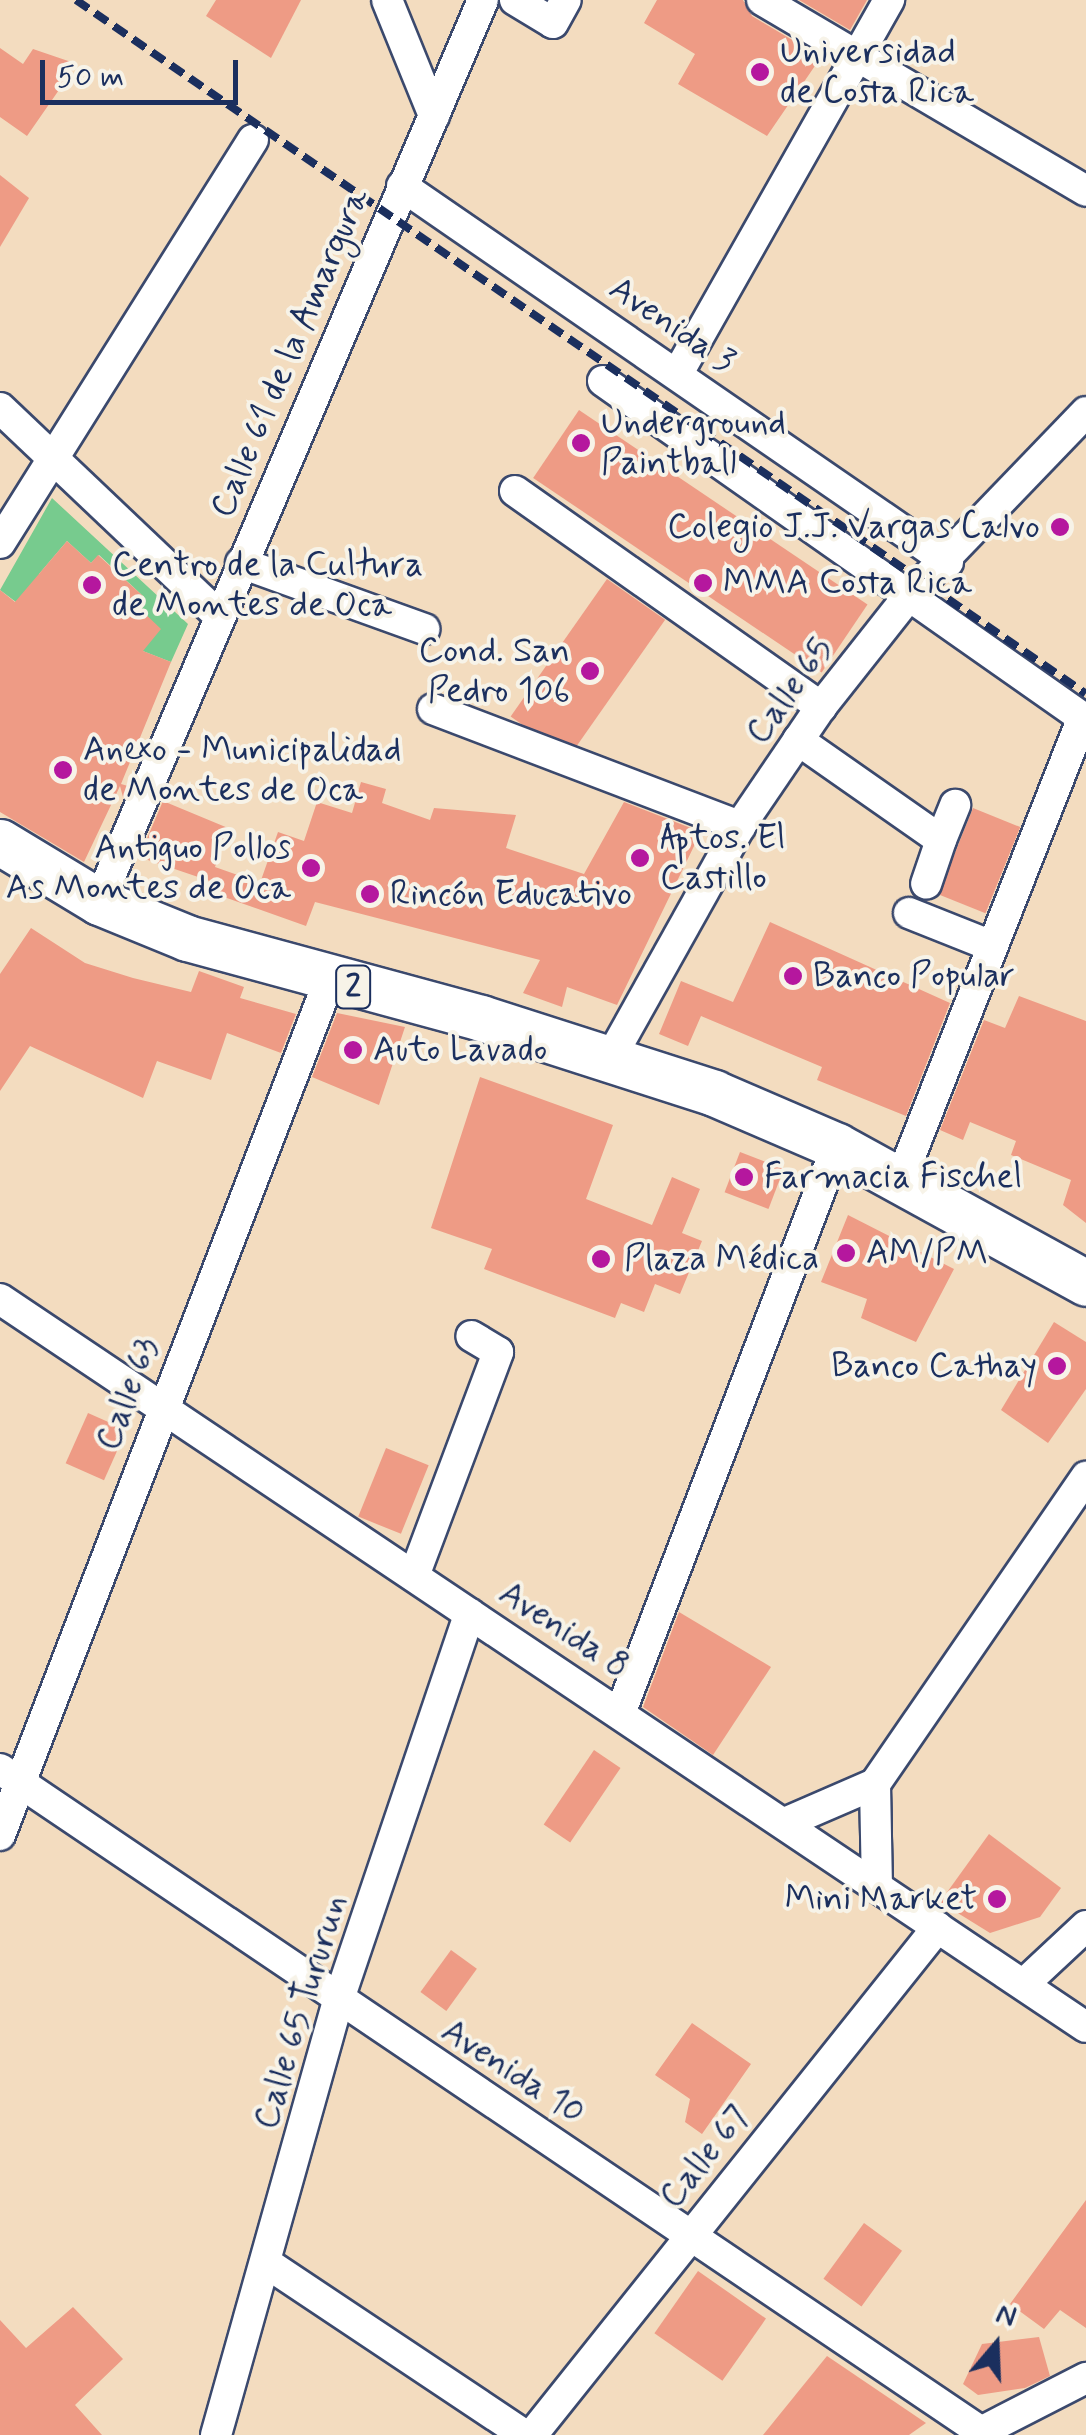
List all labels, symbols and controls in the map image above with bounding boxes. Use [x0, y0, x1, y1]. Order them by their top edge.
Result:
place label: Universidad de Costa Rica [780, 31, 975, 113]
scale bar [45, 40, 242, 102]
text: 50 m [57, 58, 124, 97]
marker: Universidad de Costa Rica [749, 61, 771, 83]
street label: Calle 61 de la Amargura [201, 180, 379, 526]
street label: Avenida 3 [601, 268, 743, 382]
place label: Underground Paintball [601, 402, 786, 484]
marker: Underground Paintball [570, 432, 592, 454]
place label: Colegio J.J. Vargas Calvo [666, 506, 1040, 548]
marker: Colegio J.J. Vargas Calvo [1049, 516, 1071, 538]
place label: Centro de la Cultura de Montes de Oca [112, 544, 423, 626]
place label: MMA Costa Rica [723, 562, 971, 604]
marker: MMA Costa Rica [692, 572, 714, 594]
marker: Centro de la Cultura de Montes de Oca [81, 574, 103, 596]
place label: Cond. San Pedro 106 [418, 630, 570, 712]
street label: Calle 65 [737, 630, 843, 752]
marker: Cond. San Pedro 106 [579, 660, 601, 682]
place label: Anexo - Municipalidad de Montes de Oca [83, 729, 401, 811]
marker: Anexo - Municipalidad de Montes de Oca [52, 759, 74, 781]
place label: Aptos. El Castillo [660, 817, 786, 899]
place label: Antiguo Pollos As Montes de Oca [24, 827, 291, 909]
marker: Aptos. El Castillo [629, 847, 651, 869]
marker: Antiguo Pollos As Montes de Oca [300, 857, 322, 879]
place label: Rincón Educativo [390, 873, 632, 915]
marker: Rincón Educativo [359, 883, 381, 905]
place label: Banco Popular [813, 955, 1012, 997]
road number: 2 [333, 960, 373, 1014]
marker: Banco Popular [782, 965, 804, 987]
place label: Auto Lavado [373, 1029, 555, 1071]
marker: Auto Lavado [342, 1039, 364, 1061]
place label: Farmacia Fischel [764, 1156, 1022, 1198]
marker: Farmacia Fischel [733, 1166, 755, 1188]
place label: AM/PM [866, 1232, 988, 1274]
place label: Plaza Médica [624, 1238, 819, 1280]
marker: AM/PM [835, 1242, 857, 1264]
marker: Plaza Médica [588, 1246, 614, 1272]
street label: Calle 63 [87, 1332, 169, 1456]
place label: Banco Cathay [834, 1345, 1037, 1387]
marker: Banco Cathay [1046, 1355, 1068, 1377]
street label: Avenida 8 [491, 1572, 637, 1688]
place label: Mini Market [784, 1878, 977, 1920]
marker: Mini Market [986, 1888, 1008, 1910]
street label: Calle 65 Tururun [245, 1890, 357, 2134]
street label: Avenida 10 [433, 2010, 593, 2134]
street label: Calle 67 [651, 2097, 759, 2217]
north arrow [946, 2295, 1046, 2395]
text: N [991, 2296, 1021, 2337]

